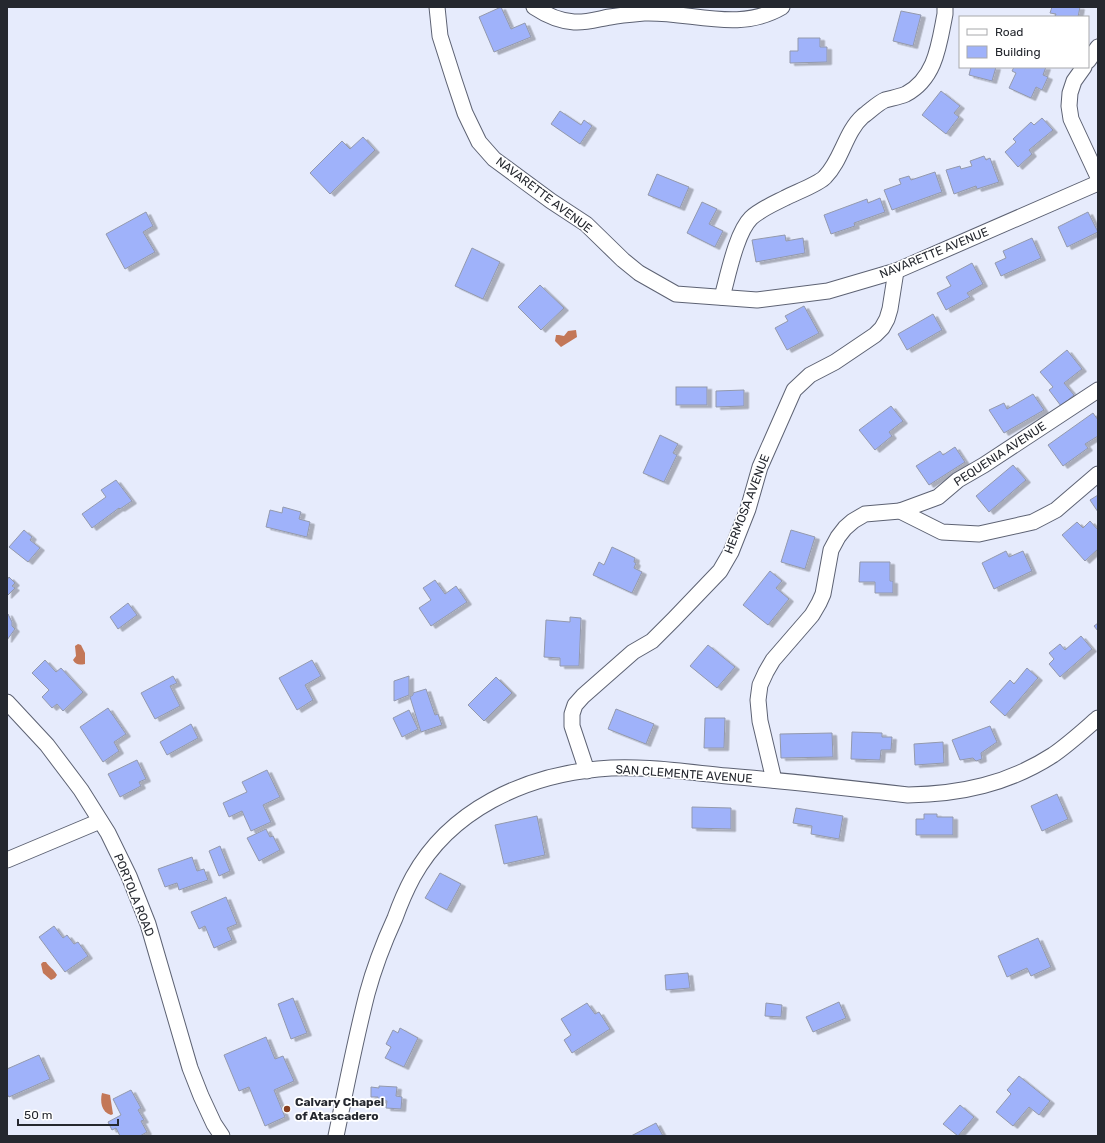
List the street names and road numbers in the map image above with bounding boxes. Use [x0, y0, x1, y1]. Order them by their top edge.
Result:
street label: NAVARETTE AVENUE [493, 154, 595, 236]
street label: NAVARETTE AVENUE [877, 225, 991, 281]
street label: PEQUENIA AVENUE [951, 419, 1049, 489]
street label: HERMOSA AVENUE [722, 452, 772, 556]
street label: SAN CLEMENTE AVENUE [615, 762, 753, 786]
street label: PORTOLA ROAD [111, 852, 157, 938]

